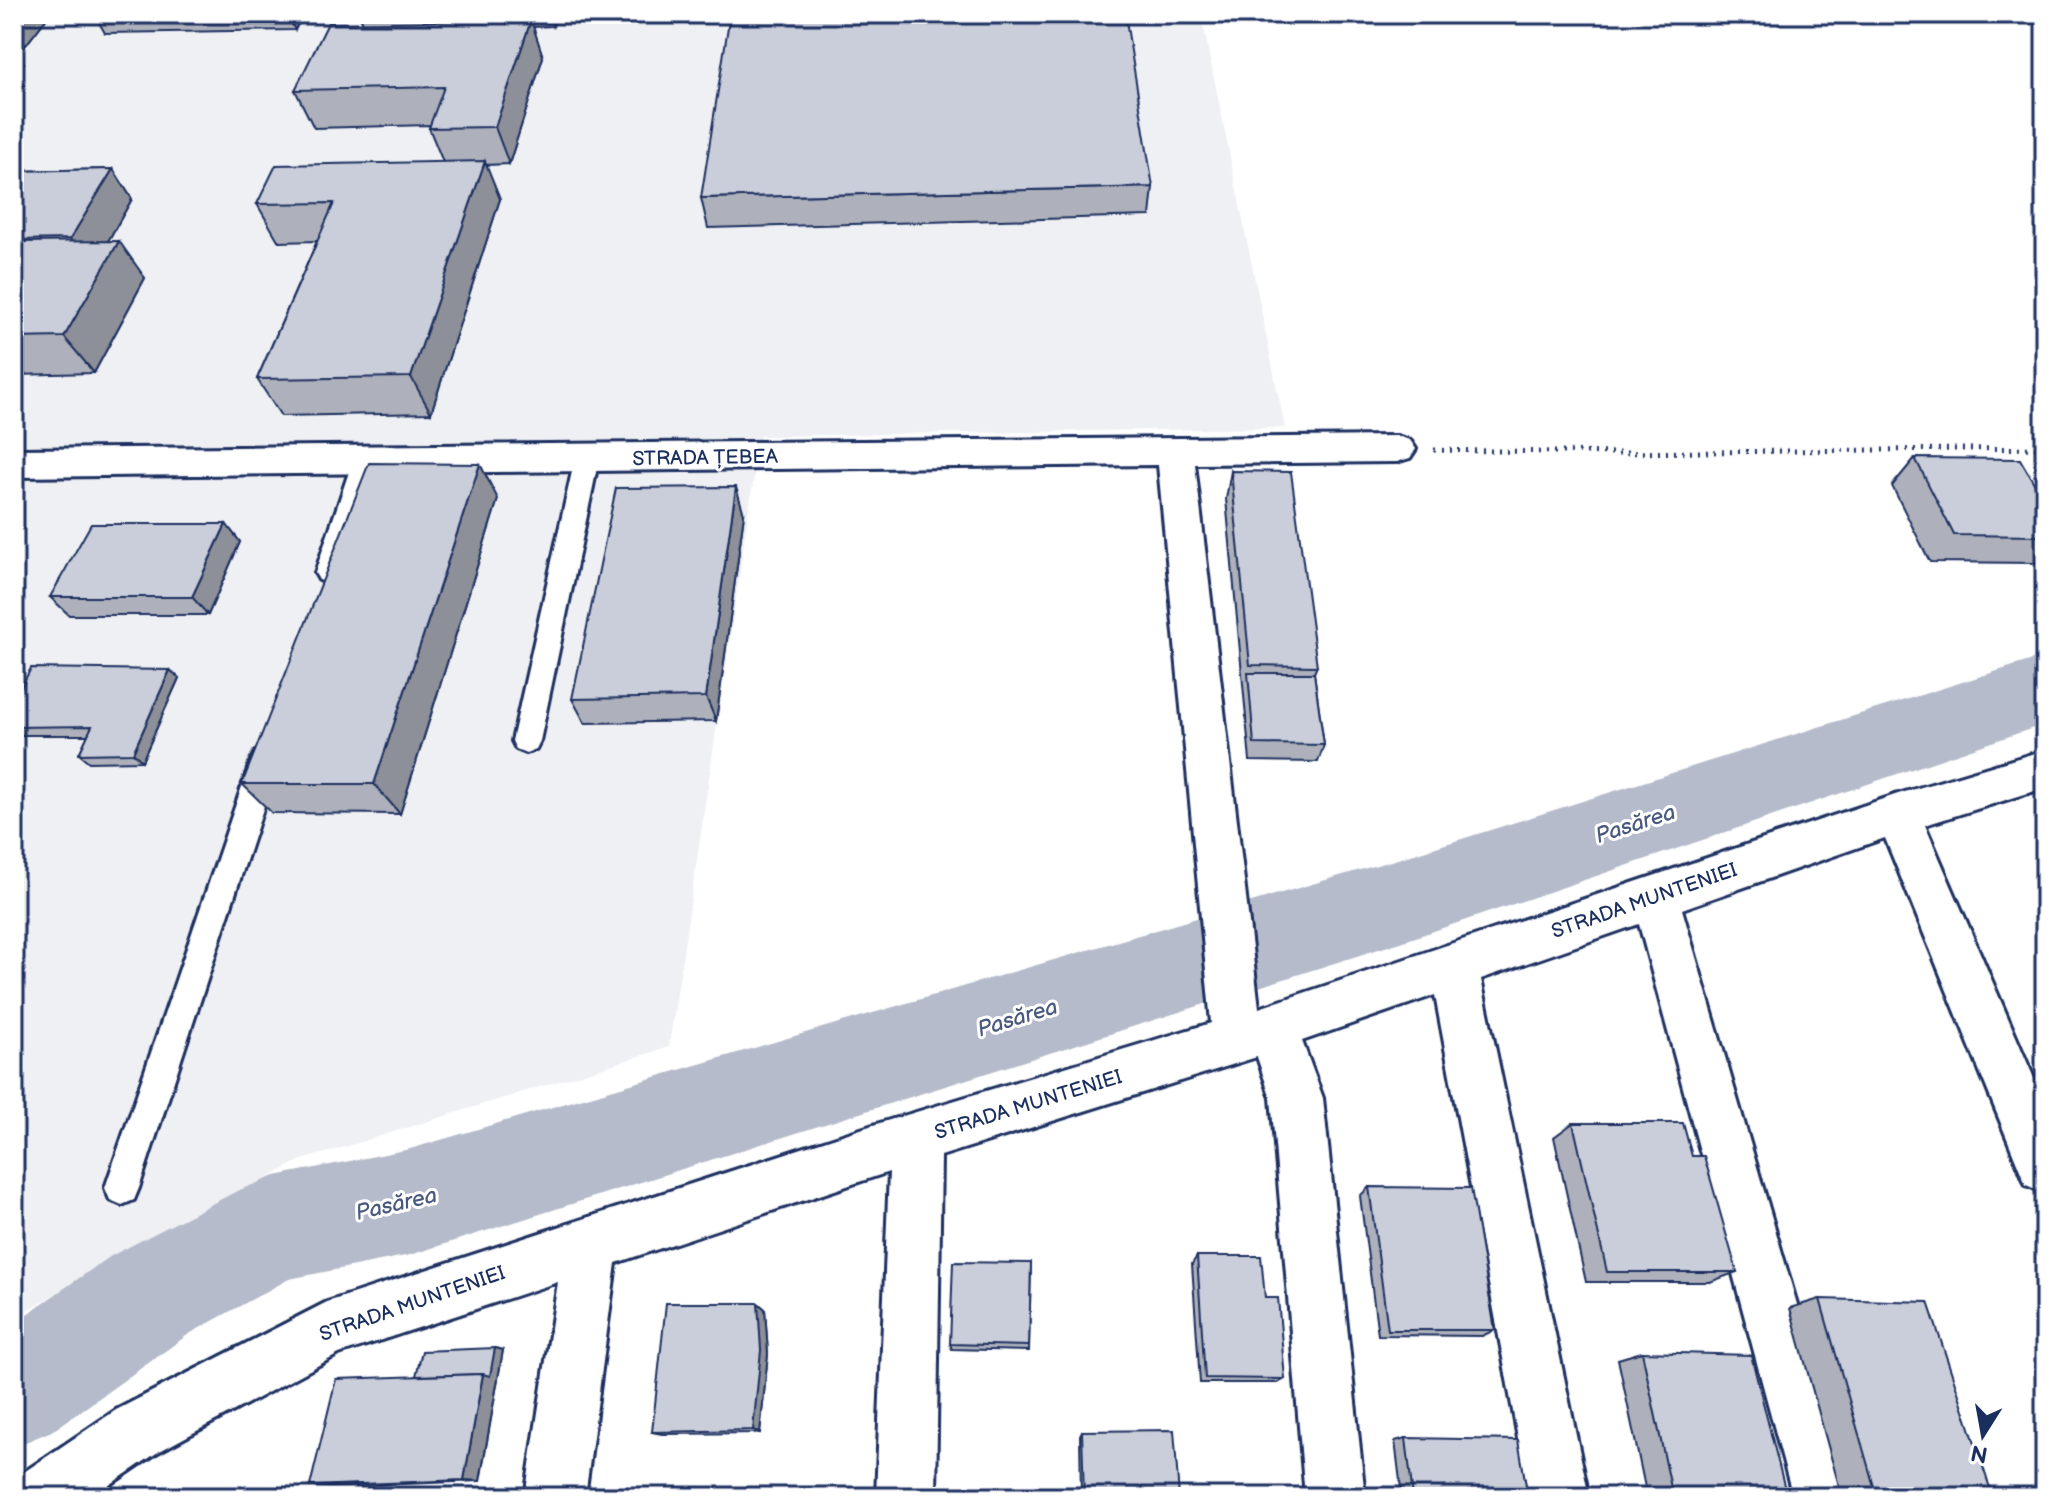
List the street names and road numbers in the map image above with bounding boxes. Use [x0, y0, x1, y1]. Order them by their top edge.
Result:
street label: STRADA ȚEBEA [632, 445, 779, 471]
street label: STRADA MUNTENIEI [1548, 858, 1740, 944]
street label: STRADA MUNTENIEI [932, 1065, 1125, 1145]
street label: STRADA MUNTENIEI [316, 1261, 508, 1347]

